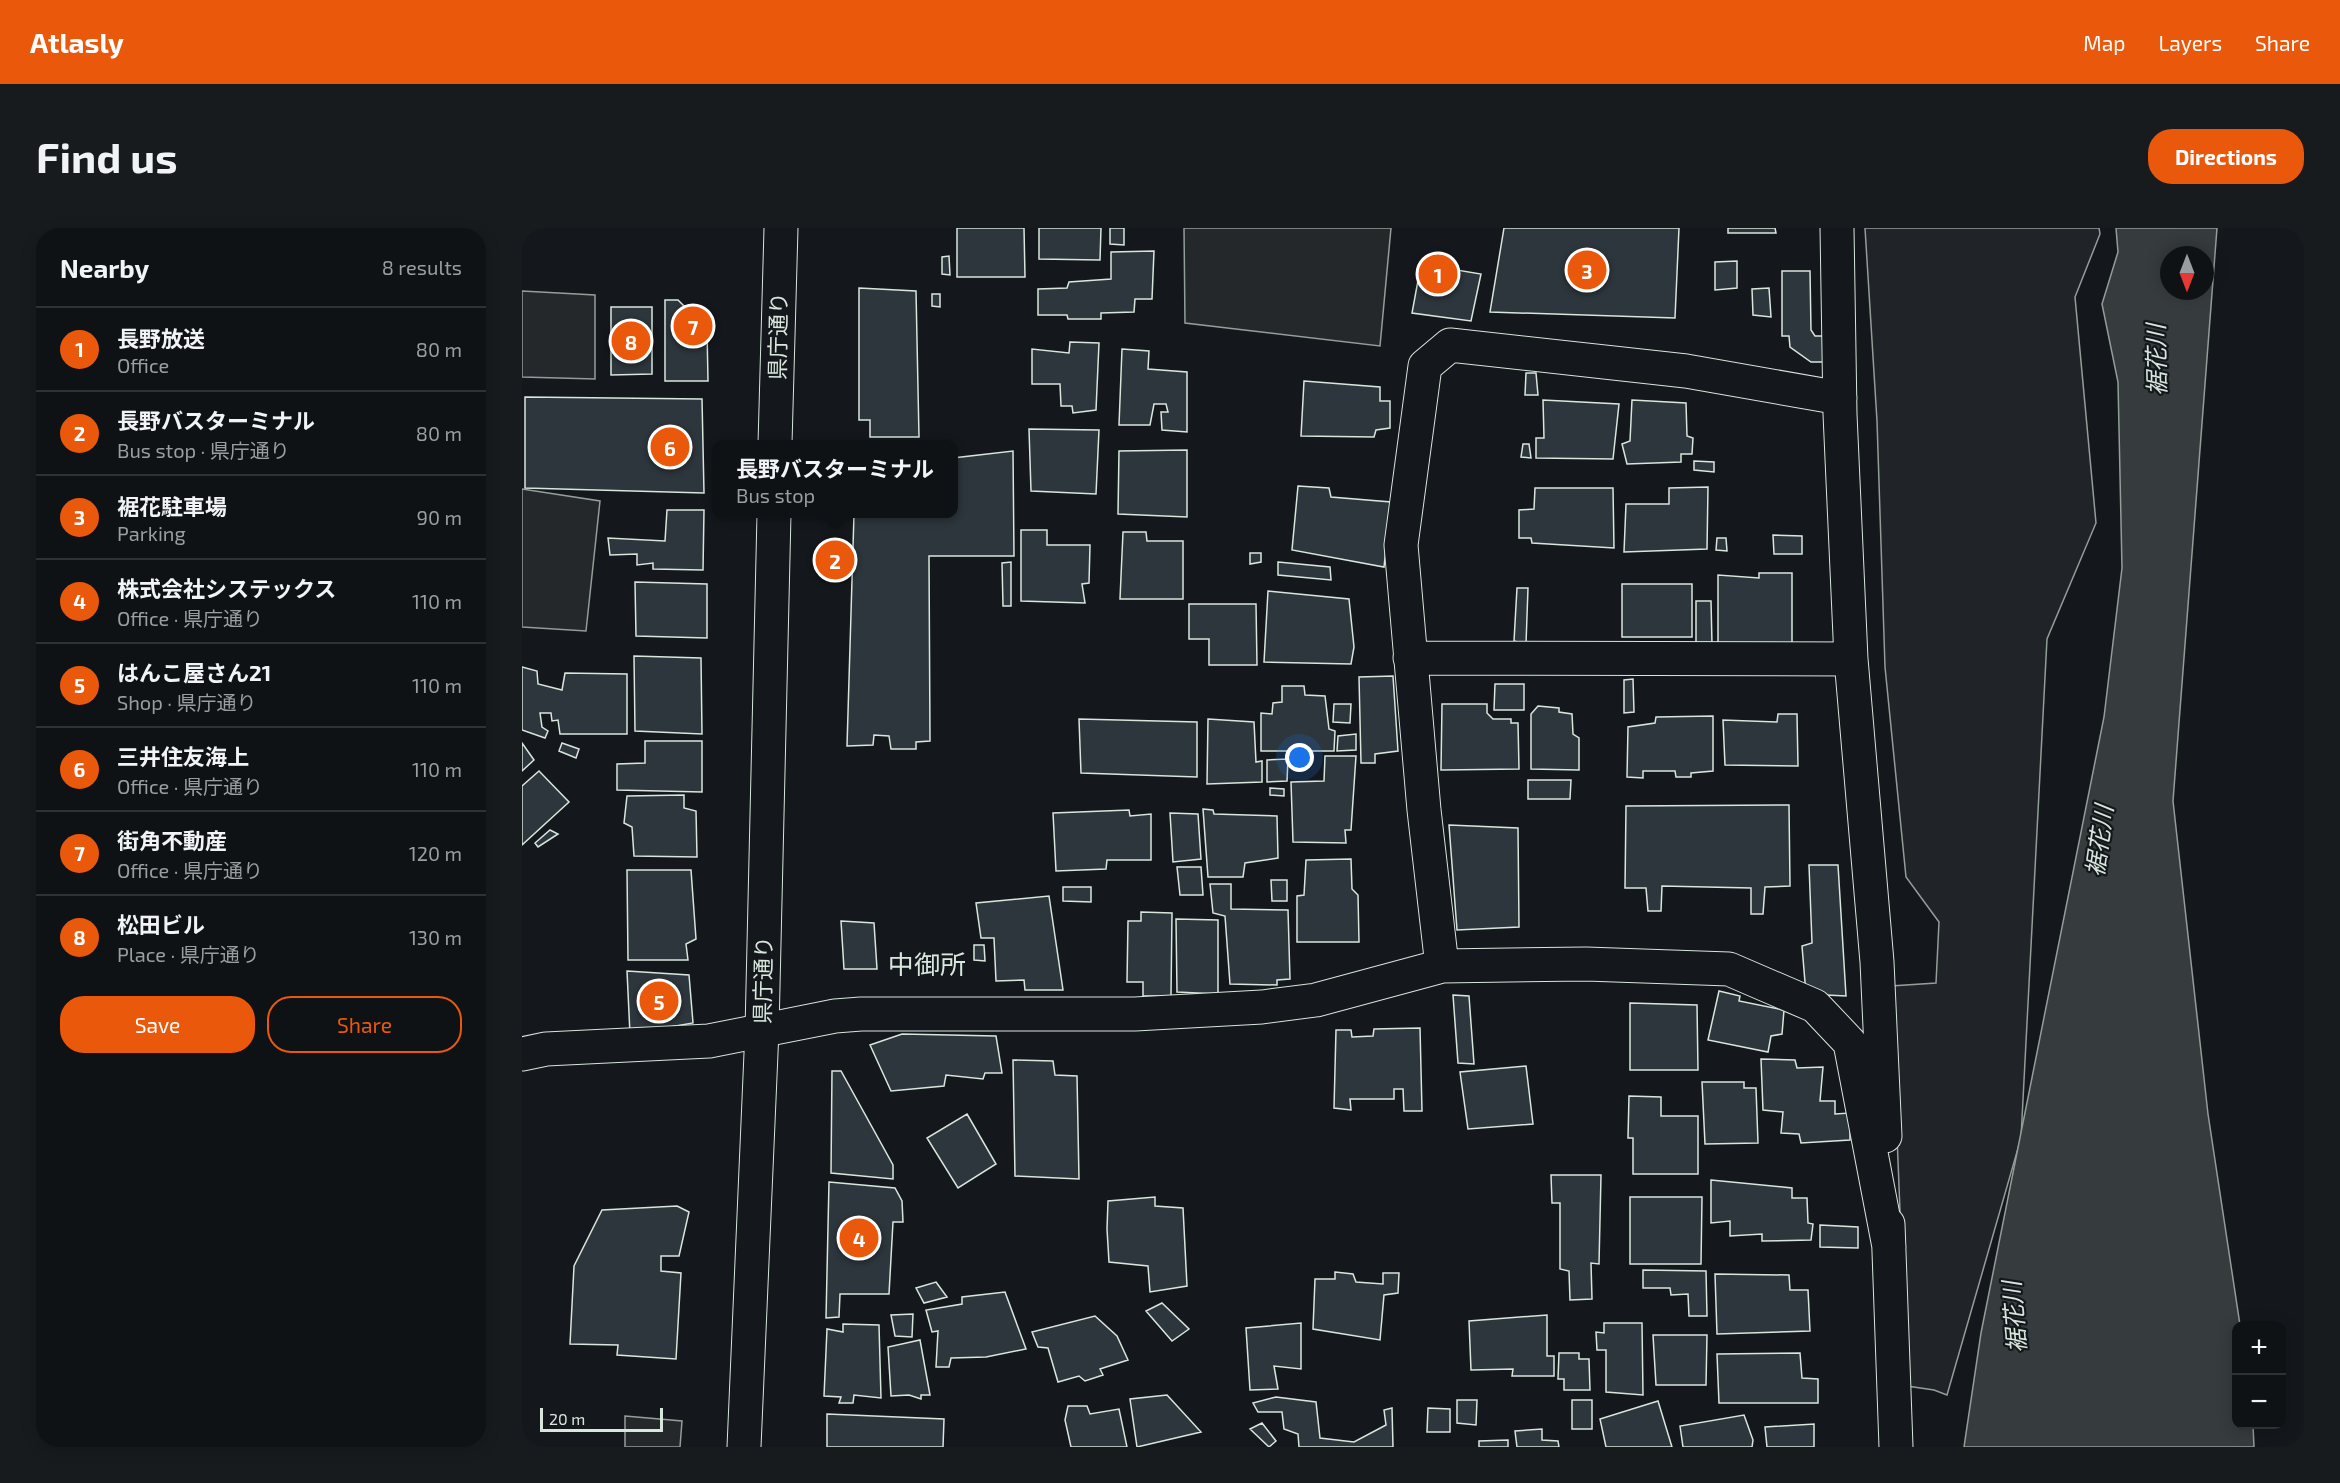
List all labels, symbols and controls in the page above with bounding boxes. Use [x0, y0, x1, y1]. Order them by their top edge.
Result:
text: Atlasly [30, 25, 124, 59]
text: Map [2083, 30, 2125, 55]
text: Layers [2158, 30, 2222, 55]
text: Share [2255, 30, 2310, 55]
button: Directions [2148, 129, 2304, 184]
text: Find us [36, 131, 178, 181]
north arrow [2160, 246, 2214, 300]
pin: 3 [1568, 248, 1606, 292]
text: Nearby [60, 252, 149, 283]
pin: 1 [1418, 252, 1458, 296]
text: 8 results [382, 255, 462, 279]
street label: 県庁通り [763, 292, 791, 380]
pin: 7 [674, 304, 712, 348]
pin: 8 [612, 318, 650, 364]
water label: 裾花川 [2140, 321, 2171, 396]
text: 長野放送 [117, 325, 205, 351]
text: 1 [75, 337, 84, 361]
text: 80 m [416, 337, 462, 361]
text: Office [117, 353, 169, 377]
text: 長野バスターミナル [117, 407, 315, 433]
text: 2 [74, 421, 85, 445]
text: 80 m [416, 421, 462, 445]
pin: 6 [650, 424, 690, 470]
text: Bus stop · 県庁通り [117, 438, 290, 462]
popup [712, 440, 958, 518]
text: 長野バスターミナル [736, 455, 934, 481]
text: Bus stop [736, 483, 815, 507]
text: 裾花駐車場 [117, 493, 227, 519]
text: 3 [74, 505, 85, 529]
text: 90 m [417, 505, 462, 529]
text: Parking [117, 521, 186, 545]
pin: 2 [816, 538, 854, 582]
text: 株式会社システックス [117, 575, 336, 601]
text: 4 [73, 589, 86, 613]
text: 110 m [412, 589, 462, 613]
text: Office · 県庁通り [117, 606, 263, 630]
text: はんこ屋さん21 [117, 659, 271, 685]
text: 5 [74, 673, 85, 697]
text: 110 m [412, 673, 462, 697]
text: Shop · 県庁通り [117, 690, 256, 714]
text: 三井住友海上 [117, 743, 249, 769]
your location [1285, 743, 1314, 772]
text: 6 [74, 757, 85, 781]
text: 110 m [412, 757, 462, 781]
text: Office · 県庁通り [117, 774, 263, 798]
water label: 裾花川 [2079, 800, 2118, 878]
text: 街角不動産 [117, 827, 227, 853]
text: 7 [74, 841, 85, 865]
text: 120 m [409, 841, 462, 865]
text: Office · 県庁通り [117, 858, 263, 882]
text: 松田ビル [117, 911, 205, 937]
text: 8 [73, 925, 86, 949]
text: 130 m [409, 925, 462, 949]
street label: 県庁通り [748, 936, 776, 1024]
text: Place · 県庁通り [117, 942, 260, 966]
district label: 中御所 [888, 948, 966, 979]
pin: 5 [640, 978, 678, 1024]
button: Save [60, 996, 255, 1053]
button: Share [267, 996, 462, 1053]
pin: 4 [840, 1216, 878, 1260]
water label: 裾花川 [1996, 1277, 2031, 1354]
map controls [2232, 1321, 2286, 1429]
button: + [2232, 1321, 2286, 1375]
button: − [2232, 1375, 2286, 1429]
scale bar [540, 1405, 663, 1432]
text: 20 m [549, 1409, 585, 1428]

